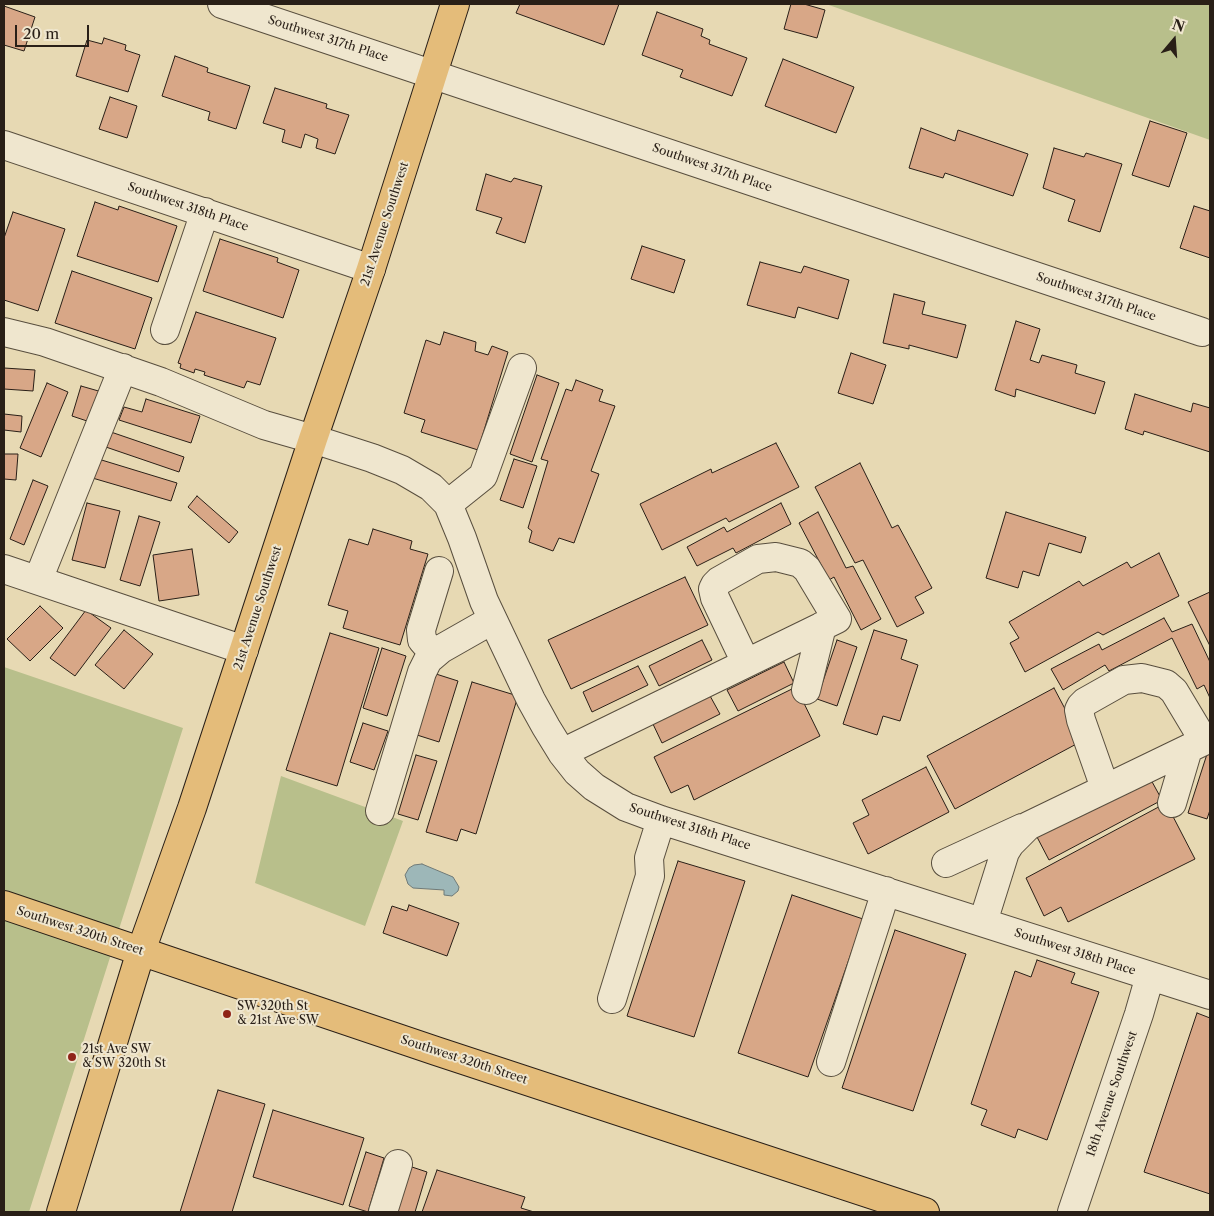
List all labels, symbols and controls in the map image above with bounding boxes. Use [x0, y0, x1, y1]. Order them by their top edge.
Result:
street label: Southwest 317th Place [266, 13, 390, 65]
scale bar [18, 15, 91, 47]
north arrow [1149, 15, 1199, 65]
text: N [1170, 15, 1187, 36]
text: 20 m [23, 24, 59, 43]
street label: Southwest 317th Place [650, 141, 774, 195]
street label: 21st Avenue Southwest [358, 160, 412, 288]
street label: Southwest 318th Place [126, 180, 250, 234]
street label: Southwest 317th Place [1034, 270, 1158, 324]
street label: 21st Avenue Southwest [231, 544, 285, 672]
street label: Southwest 318th Place [627, 801, 753, 853]
street label: Southwest 320th Street [15, 904, 145, 958]
street label: Southwest 318th Place [1012, 926, 1138, 978]
place label: SW 320th St & 21st Ave SW [237, 1000, 319, 1028]
marker: SW 320th St & 21st Ave SW [221, 1008, 233, 1020]
street label: 18th Avenue Southwest [1084, 1029, 1140, 1159]
street label: Southwest 320th Street [399, 1033, 529, 1087]
place label: 21st Ave SW & SW 320th St [82, 1043, 166, 1071]
marker: 21st Ave SW & SW 320th St [66, 1051, 78, 1063]

